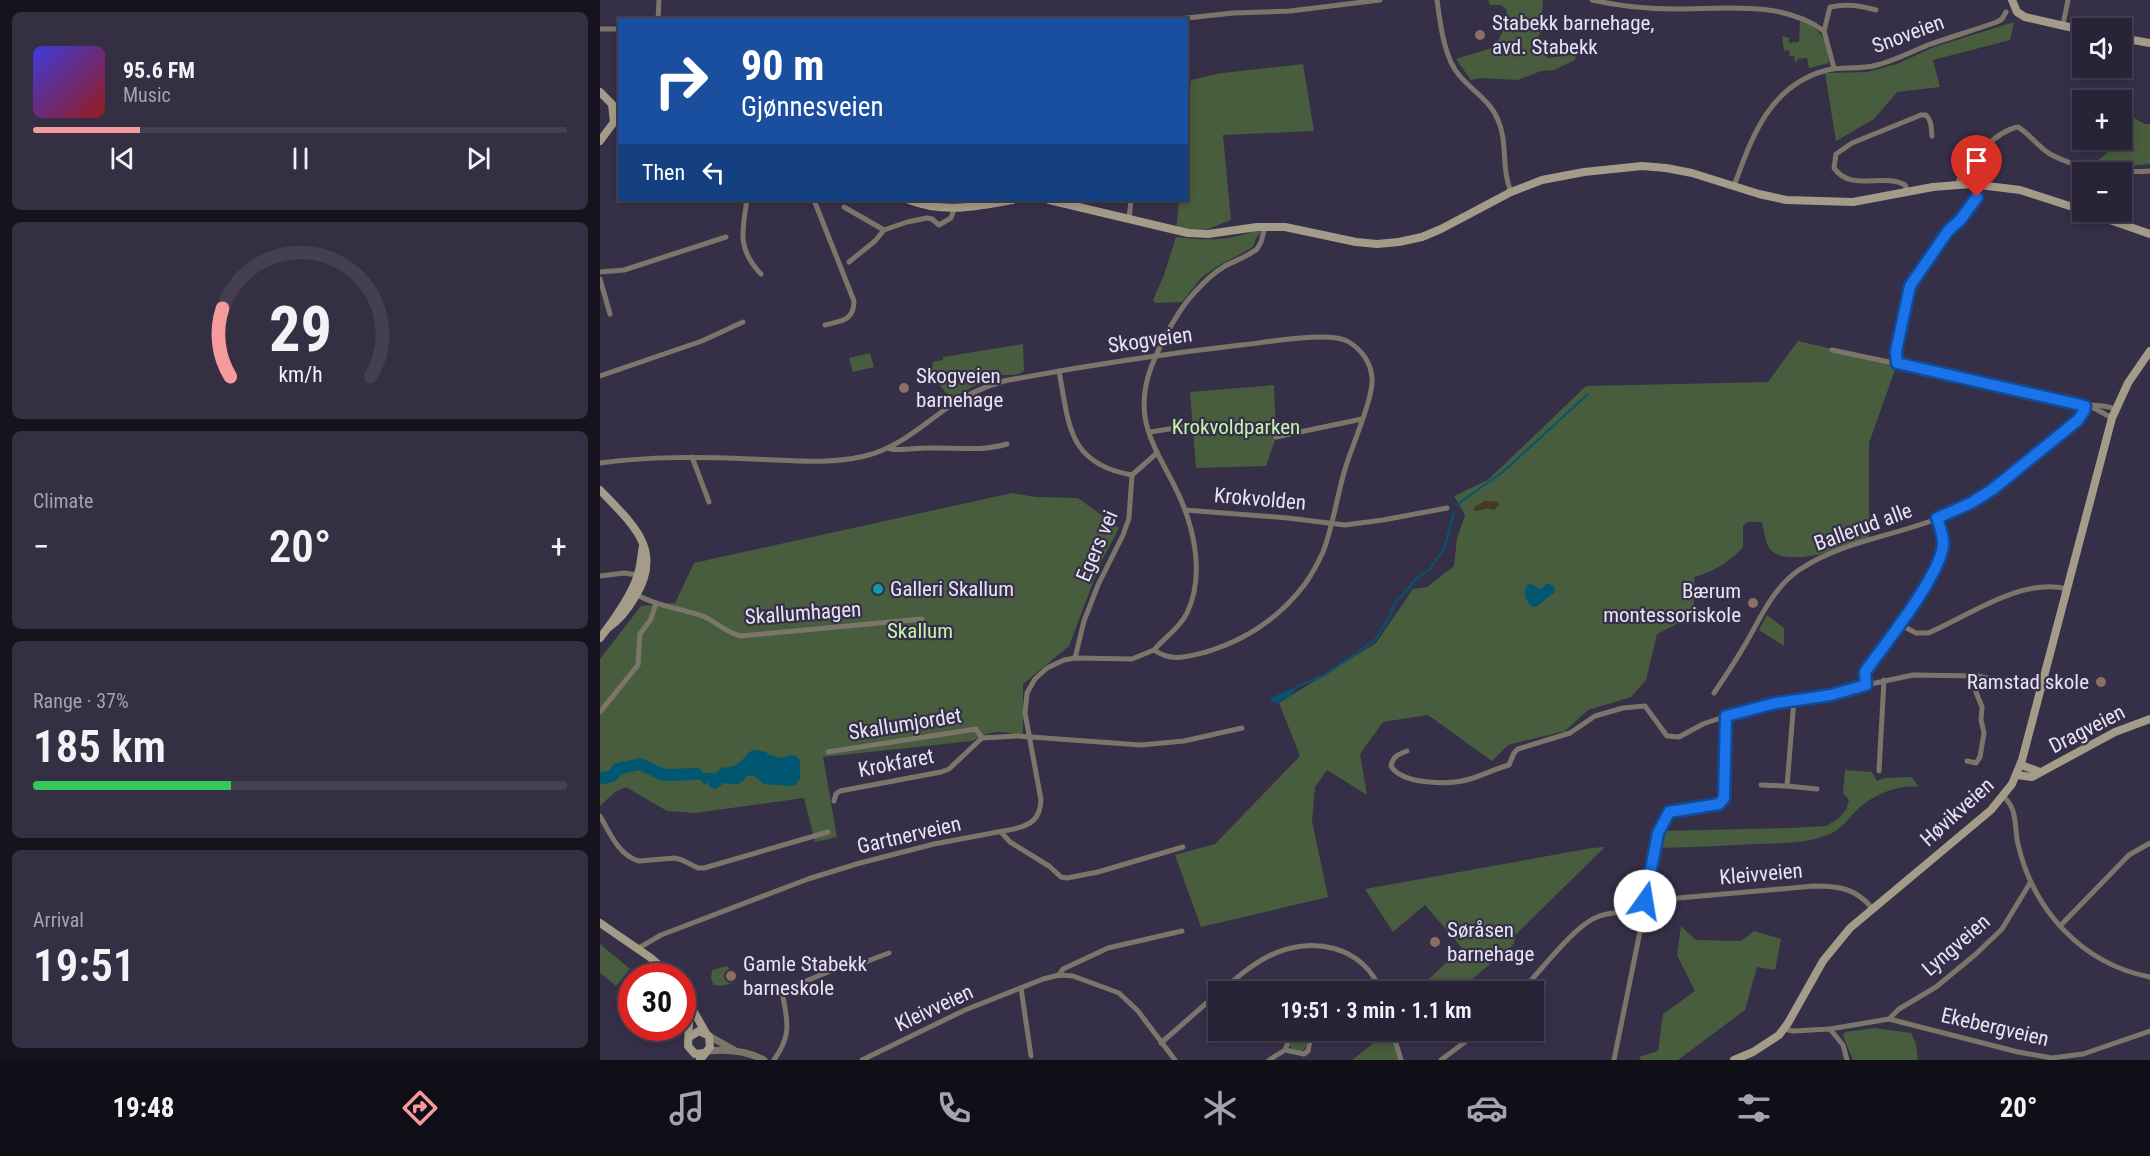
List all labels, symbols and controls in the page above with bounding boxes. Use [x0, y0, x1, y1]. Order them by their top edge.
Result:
street label: Snoveien [1869, 10, 1947, 58]
place label: Stabekk barnehage, avd. Stabekk [1492, 11, 1654, 59]
map controls [2072, 18, 2132, 222]
button: sound [2072, 18, 2132, 78]
marker: Stabekk barnehage, avd. Stabekk [1473, 28, 1487, 42]
text: 90 m [741, 41, 824, 90]
icon: right [642, 42, 720, 120]
text: 95.6 FM [123, 58, 195, 83]
text: Music [123, 83, 171, 107]
button: + [2072, 90, 2132, 150]
text: Gjønnesveien [741, 91, 884, 123]
pin [1951, 135, 2002, 197]
icon: previous [106, 142, 139, 175]
icon: pause [284, 142, 317, 175]
icon: next [462, 142, 495, 175]
icon: arrive [1960, 144, 1993, 177]
icon: left [697, 156, 730, 189]
text: Then [642, 160, 685, 185]
button: − [2072, 162, 2132, 222]
text: 29 [268, 294, 332, 367]
street label: Skogveien [1106, 322, 1194, 358]
text: km/h [278, 363, 322, 388]
place label: Skogveien barnehage [916, 364, 1003, 412]
marker: Skogveien barnehage [897, 381, 911, 395]
park label: Krokvoldparken [1172, 415, 1300, 439]
street label: Krokvolden [1213, 483, 1307, 515]
text: Climate [33, 489, 93, 513]
street label: Ballerud alle [1811, 498, 1915, 556]
street label: Egers vei [1071, 507, 1123, 585]
text: 20° [269, 520, 331, 573]
text: − [33, 527, 50, 566]
text: + [551, 527, 567, 566]
place label: Galleri Skallum [890, 577, 1014, 601]
place label: Bærum montessoriskole [1603, 579, 1741, 627]
marker: Galleri Skallum [871, 582, 885, 596]
marker: Bærum montessoriskole [1746, 596, 1760, 610]
street label: Skallumhagen [744, 597, 862, 629]
park label: Skallum [887, 619, 953, 643]
place label: Ramstad skole [1967, 670, 2089, 694]
marker: Ramstad skole [2094, 675, 2108, 689]
text: Range · 37% [33, 689, 129, 713]
street label: Dragveien [2045, 700, 2129, 758]
street label: Skallumjordet [847, 703, 963, 745]
text: 185 km [33, 720, 166, 773]
street label: Krokfaret [856, 744, 936, 782]
street label: Høvikveien [1915, 773, 1999, 851]
street label: Gartnerveien [855, 811, 963, 859]
street label: Kleivveien [1718, 858, 1804, 890]
position arrow [1613, 869, 1677, 933]
text: Arrival [33, 908, 84, 932]
street label: Lyngveien [1917, 909, 1995, 981]
place label: Søråsen barnehage [1447, 918, 1534, 966]
marker: Søråsen barnehage [1428, 935, 1442, 949]
text: 19:51 [33, 939, 135, 992]
place label: Gamle Stabekk barneskole [743, 952, 868, 1000]
speed limit sign: 30 [618, 963, 696, 1041]
marker: Gamle Stabekk barneskole [724, 969, 738, 983]
street label: Kleivveien [891, 979, 977, 1037]
text: 19:51 · 3 min · 1.1 km [1280, 998, 1472, 1023]
street label: Ekebergveien [1939, 1003, 2051, 1051]
icon: directions [399, 1087, 441, 1129]
icon: music [666, 1087, 708, 1129]
icon: phone [933, 1087, 975, 1129]
icon: climate [1199, 1087, 1241, 1129]
icon: car [1466, 1087, 1508, 1129]
icon: filters [1733, 1087, 1775, 1129]
text: 19:48 [112, 1092, 174, 1124]
text: 20° [2000, 1092, 2038, 1124]

